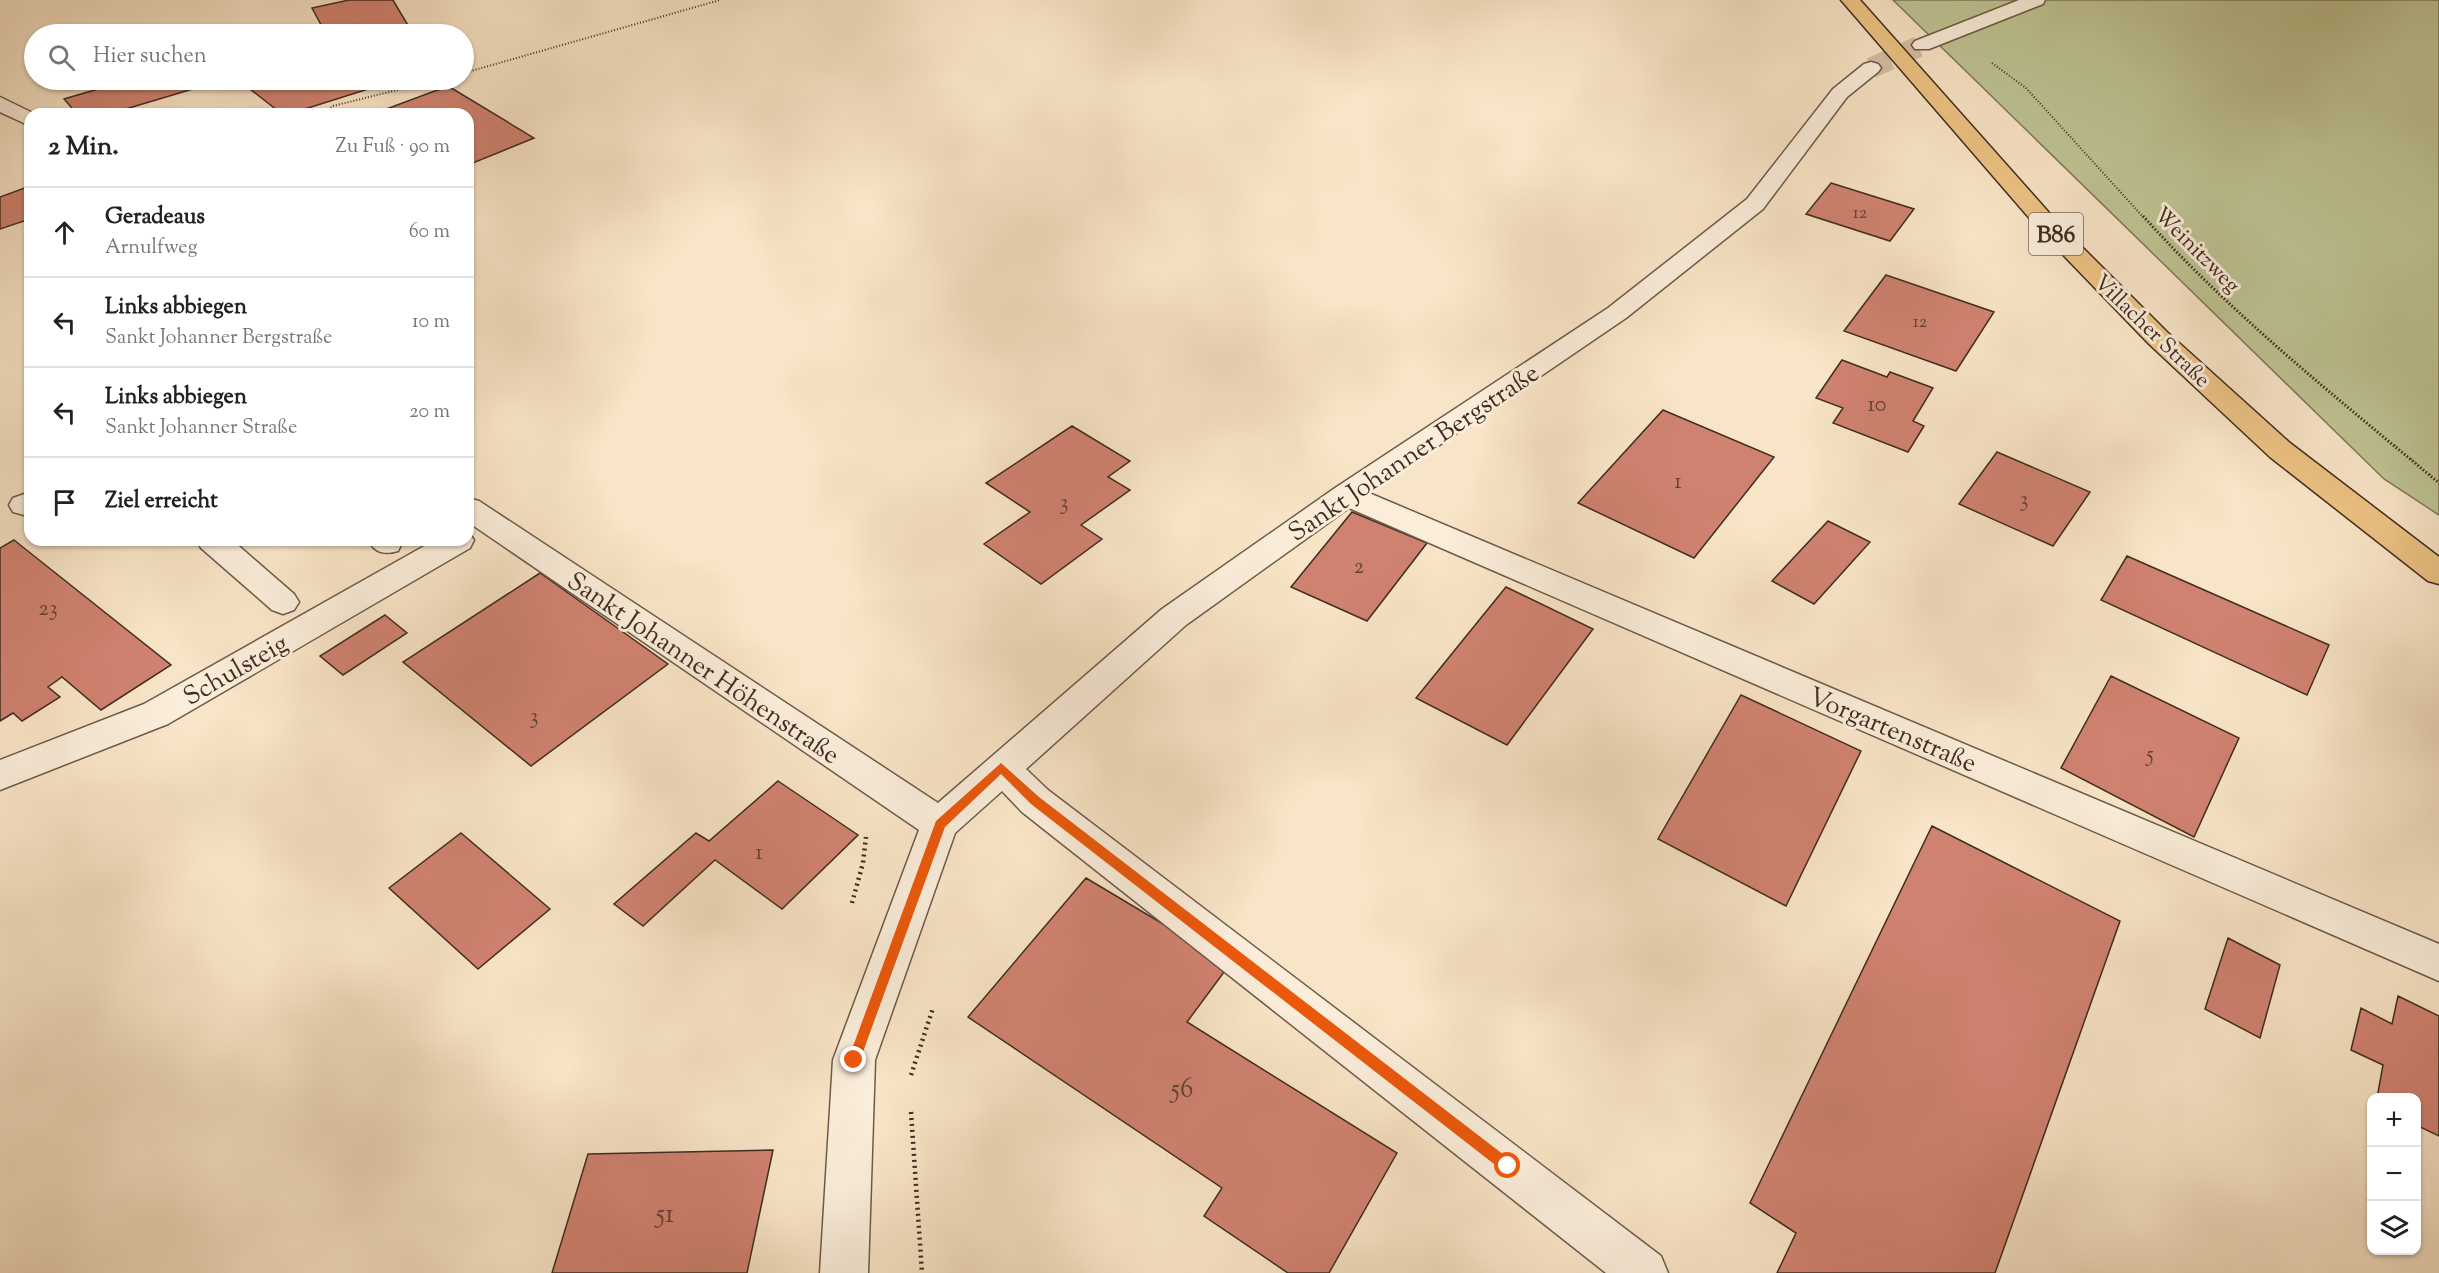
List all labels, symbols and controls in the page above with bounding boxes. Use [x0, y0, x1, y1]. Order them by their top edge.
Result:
search box [24, 24, 474, 90]
icon: search [45, 41, 78, 74]
text: Hier suchen [93, 41, 207, 73]
text: 2 Min. [48, 129, 119, 166]
text: Zu Fuß · 90 m [335, 133, 450, 162]
house number: 12 [1853, 201, 1868, 227]
street label: Weinitzweg [2145, 201, 2246, 302]
text: Geradeaus [105, 202, 205, 234]
road number: B86 [2029, 213, 2083, 255]
icon: ahead [48, 216, 81, 249]
text: 60 m [409, 218, 450, 247]
text: Arnulfweg [105, 234, 197, 263]
street label: Villacher Straße [2085, 268, 2216, 396]
text: Links abbiegen [105, 292, 247, 324]
icon: left [48, 306, 81, 339]
text: 10 m [412, 308, 450, 337]
house number: 12 [1913, 310, 1928, 336]
text: Sankt Johanner Bergstraße [105, 324, 332, 353]
street label: Sankt Johanner Bergstraße [1282, 356, 1547, 552]
text: Links abbiegen [105, 382, 247, 414]
house number: 10 [1868, 390, 1886, 422]
icon: left [48, 396, 81, 429]
text: 20 m [409, 398, 450, 427]
text: Sankt Johanner Straße [105, 414, 297, 443]
house number: 1 [1674, 467, 1682, 499]
house number: 3 [2020, 485, 2028, 517]
icon: arrive [48, 486, 81, 519]
text: Ziel erreicht [105, 486, 218, 518]
house number: 3 [1060, 488, 1068, 520]
house number: 2 [1354, 552, 1364, 584]
street label: Sankt Johanner Höhenstraße [559, 564, 846, 774]
house number: 23 [38, 594, 58, 626]
street label: Schulsteig [177, 626, 296, 716]
street label: Vorgartenstraße [1802, 679, 1982, 783]
house number: 3 [530, 702, 538, 734]
house number: 5 [2144, 740, 2154, 772]
house number: 1 [755, 838, 763, 870]
route end [840, 1046, 866, 1072]
house number: 56 [1169, 1071, 1193, 1110]
map controls [2367, 1093, 2421, 1255]
button: + [2367, 1093, 2421, 1147]
button: − [2367, 1147, 2421, 1201]
route start [1494, 1152, 1520, 1178]
house number: 51 [654, 1196, 674, 1235]
button: layers [2367, 1201, 2421, 1255]

